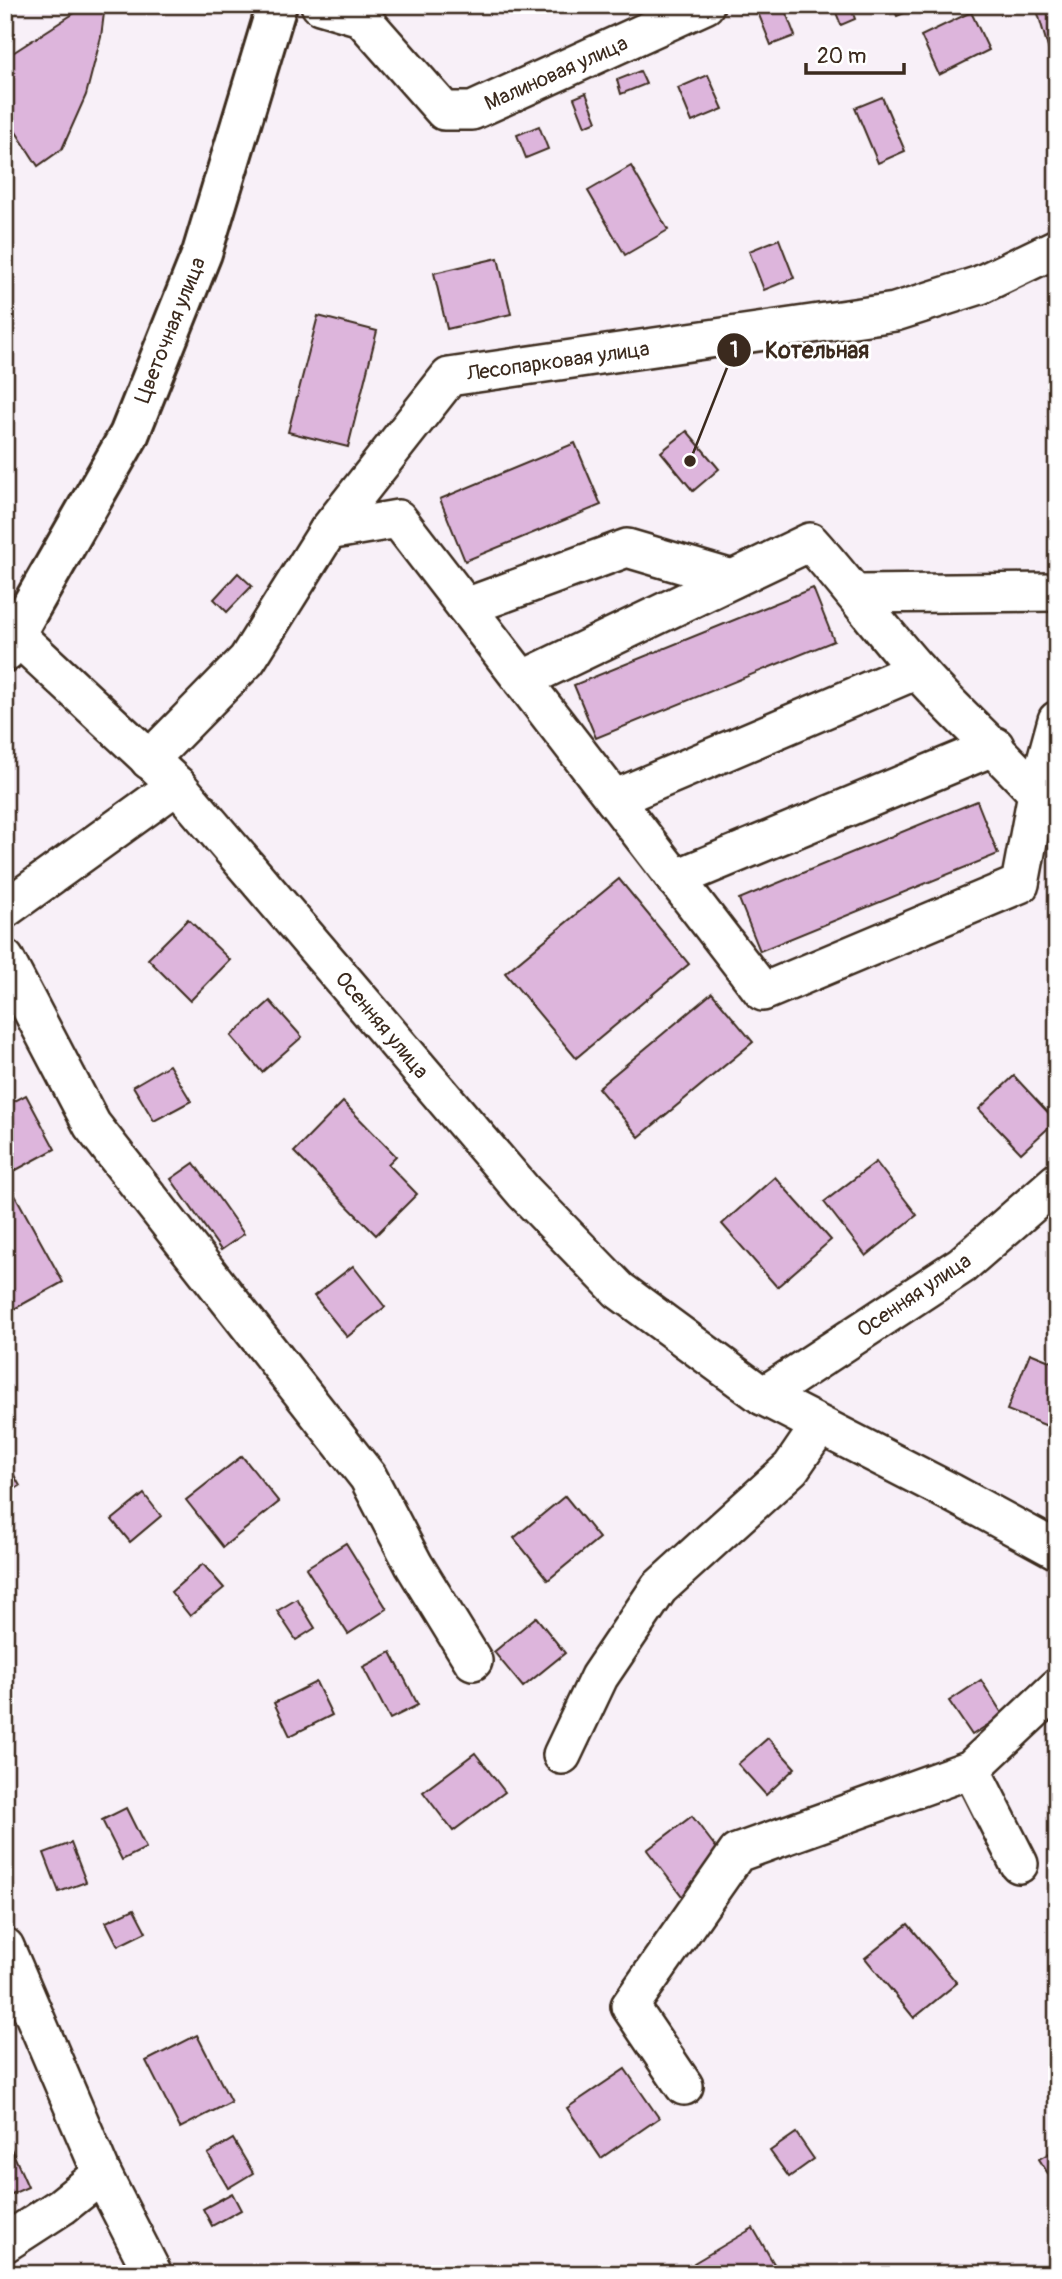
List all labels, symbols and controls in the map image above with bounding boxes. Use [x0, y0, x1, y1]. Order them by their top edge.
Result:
street label: Малиновая улица [480, 30, 632, 117]
scale bar [806, 32, 904, 76]
text: 20 m [817, 43, 866, 70]
street label: Цветочная улица [129, 253, 212, 407]
callout: Котельная [716, 328, 883, 372]
street label: Лесопарковая улица [464, 335, 651, 388]
text: Котельная [765, 336, 869, 365]
text: 1 [730, 337, 738, 364]
street label: Осенняя улица [329, 966, 434, 1085]
street label: Осенняя улица [852, 1247, 977, 1343]

